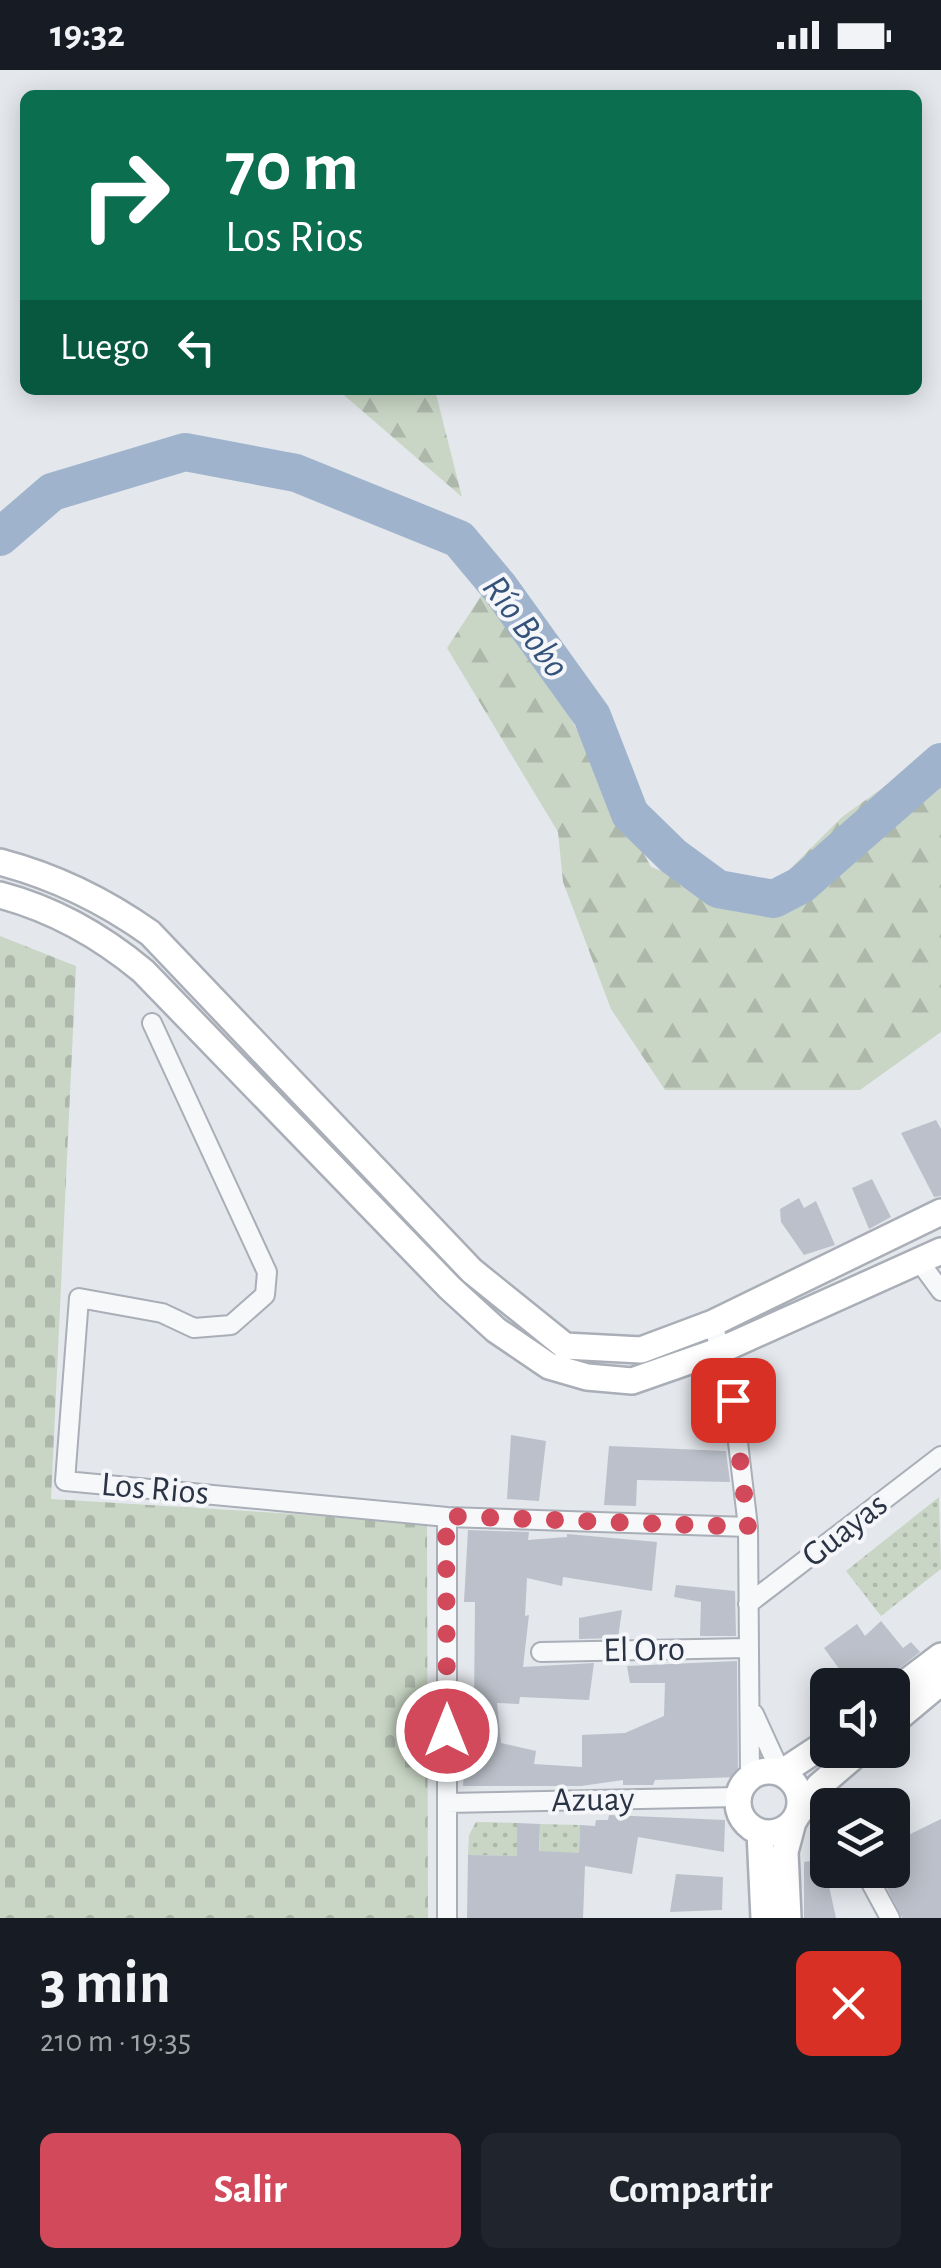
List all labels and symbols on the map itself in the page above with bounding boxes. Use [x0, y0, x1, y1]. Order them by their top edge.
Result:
water label: Río Bobo [475, 569, 575, 685]
pin [691, 1358, 776, 1443]
street label: Los Rios [100, 1467, 210, 1511]
street label: Guayas [796, 1486, 894, 1574]
street label: El Oro [603, 1632, 685, 1668]
position arrow [395, 1679, 499, 1783]
street label: Azuay [551, 1782, 635, 1818]

